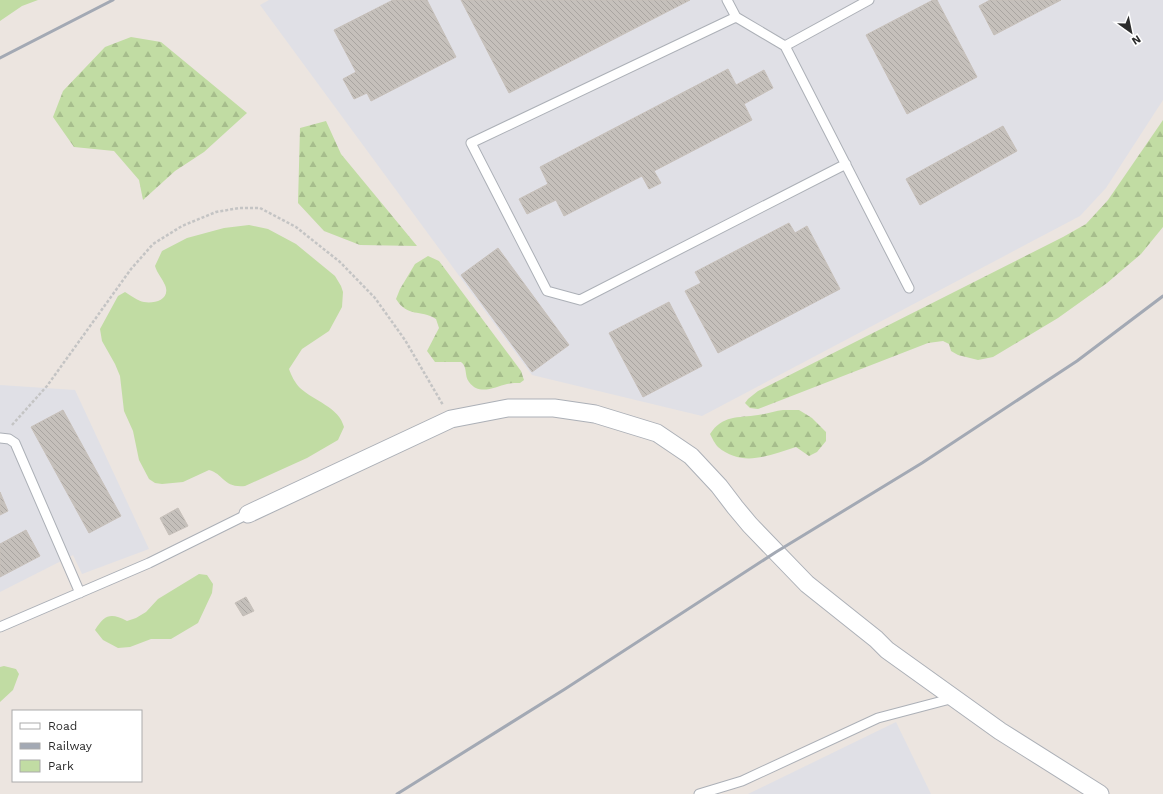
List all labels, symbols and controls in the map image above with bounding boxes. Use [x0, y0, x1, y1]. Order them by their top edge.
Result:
north arrow [1111, 12, 1151, 52]
text: N [1129, 32, 1143, 48]
legend [12, 710, 142, 782]
text: Road [48, 719, 77, 733]
text: Railway [48, 739, 93, 753]
text: Park [48, 759, 74, 773]

